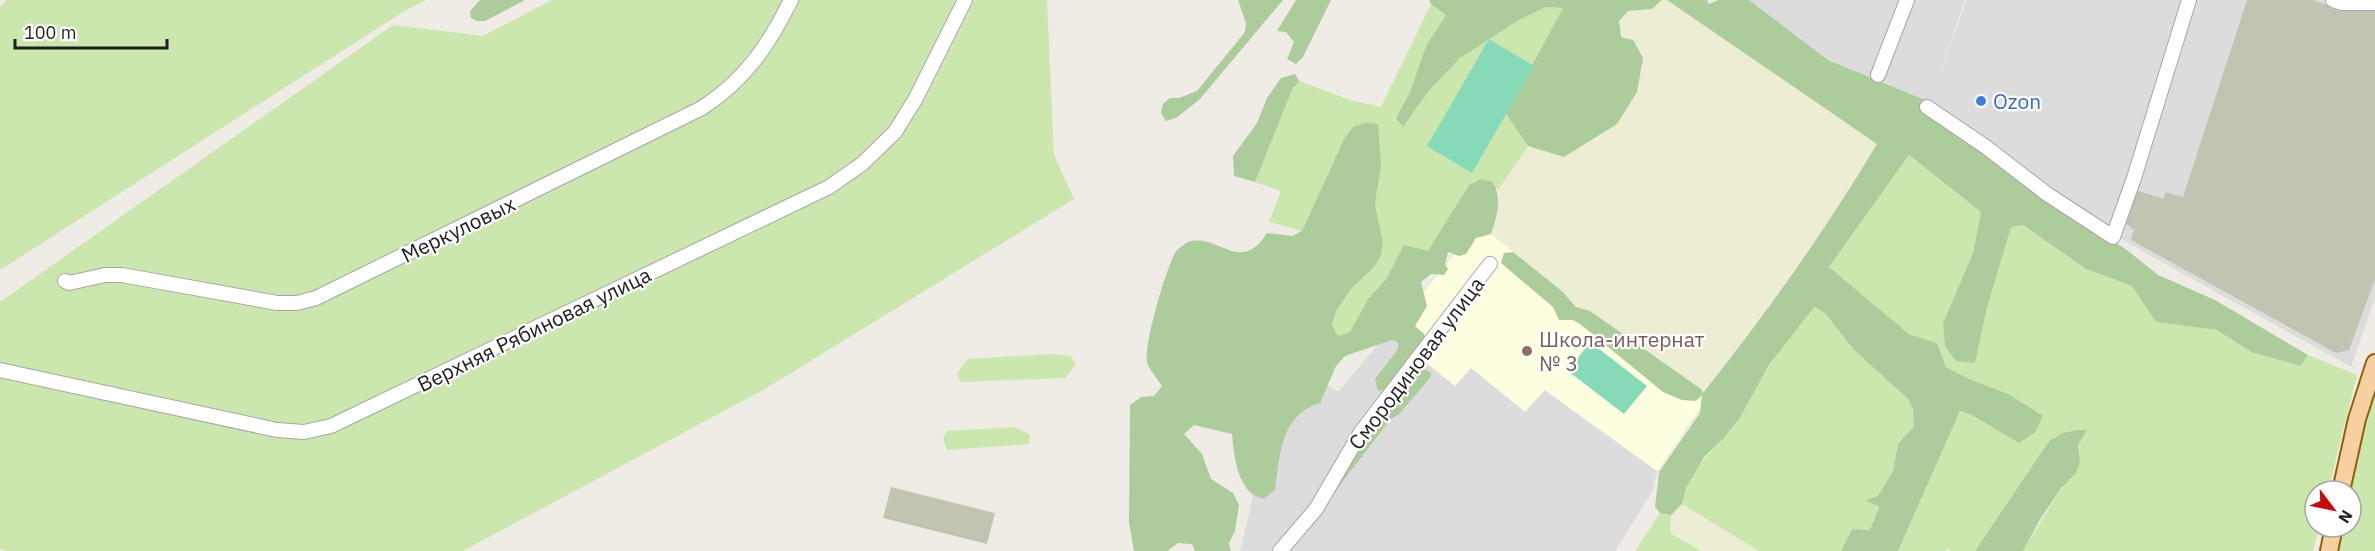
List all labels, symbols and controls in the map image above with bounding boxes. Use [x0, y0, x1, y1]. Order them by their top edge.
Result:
scale bar [15, 12, 166, 50]
text: 100 m [24, 21, 76, 44]
place label: Ozon [1993, 87, 2041, 115]
marker: Ozon [1974, 94, 1988, 108]
street label: Меркуловых [396, 189, 520, 269]
street label: Верхняя Рябиновая улица [412, 260, 656, 398]
street label: Смородиновая улица [1342, 271, 1490, 455]
place label: Школа-интернат № 3 [1539, 325, 1705, 377]
marker: Школа-интернат № 3 [1520, 344, 1534, 358]
north arrow [2303, 479, 2363, 539]
text: N [2334, 507, 2357, 527]

